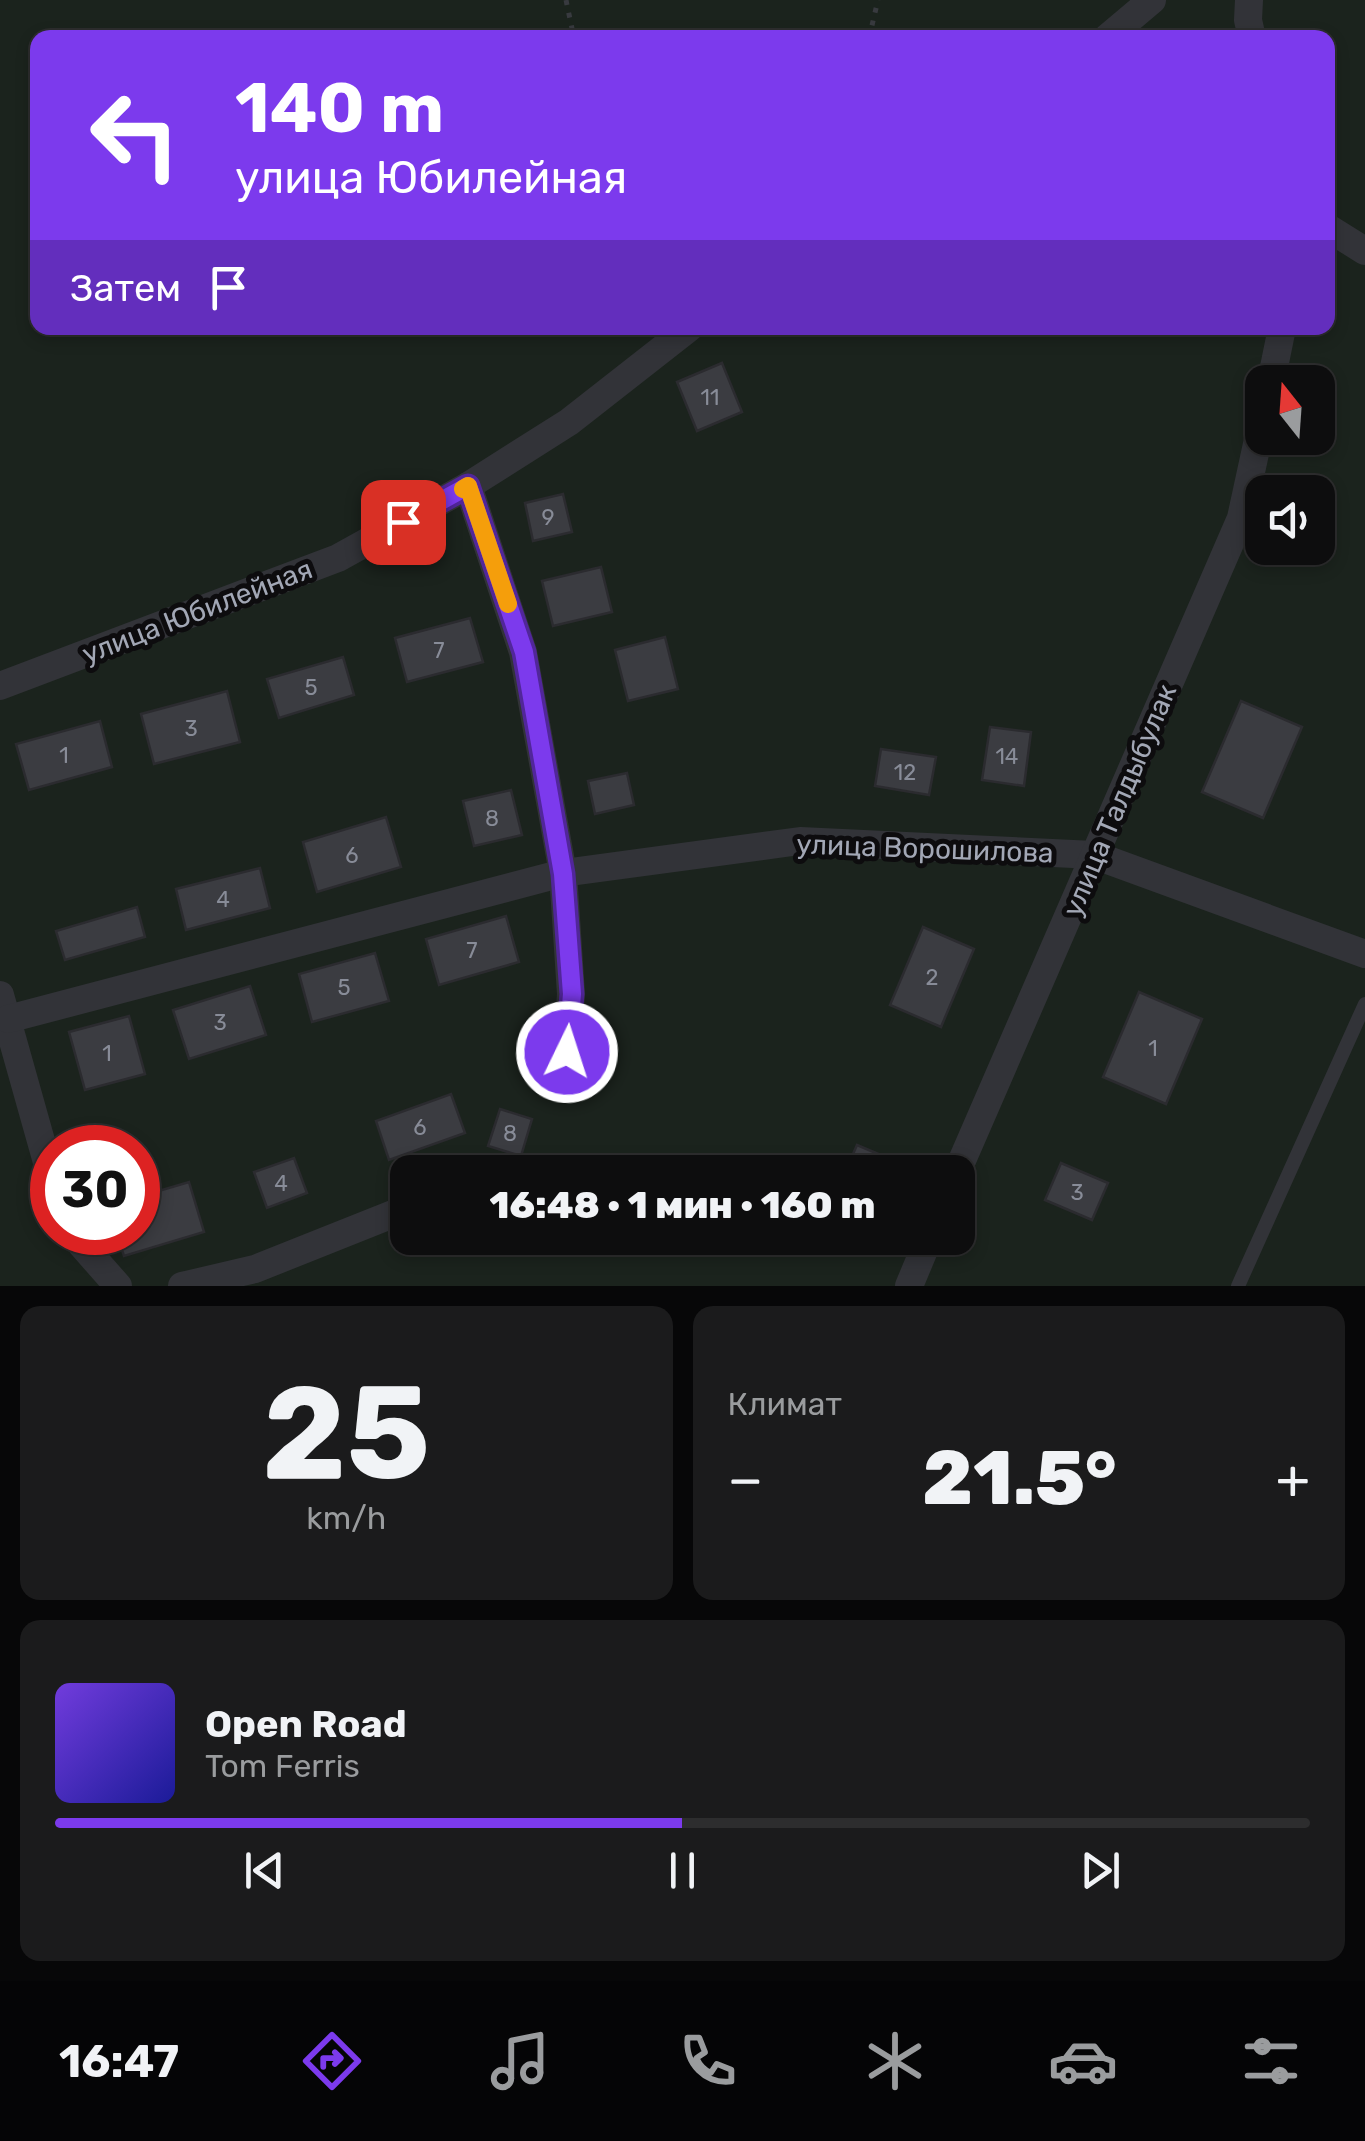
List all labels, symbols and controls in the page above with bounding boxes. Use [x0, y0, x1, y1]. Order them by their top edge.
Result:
text: 140 m [235, 67, 444, 150]
icon: left [70, 70, 200, 200]
text: улица Юбилейная [235, 151, 627, 204]
icon: arrive [201, 260, 256, 315]
text: Затем [70, 265, 181, 311]
north arrow [1245, 365, 1335, 455]
map controls [1245, 365, 1335, 565]
house number: 11 [701, 384, 719, 411]
button: sound [1245, 475, 1335, 565]
pin [361, 480, 446, 565]
icon: arrive [376, 495, 431, 550]
house number: 9 [541, 504, 555, 531]
street label: улица Юбилейная [77, 552, 317, 671]
house number: 7 [433, 637, 445, 664]
house number: 5 [304, 674, 318, 701]
street label: улица Талдыбулак [1056, 679, 1183, 921]
house number: 3 [184, 715, 198, 742]
house number: 1 [59, 742, 69, 769]
house number: 14 [995, 743, 1019, 770]
house number: 12 [894, 759, 916, 786]
house number: 8 [485, 805, 499, 832]
street label: улица Ворошилова [796, 828, 1054, 869]
house number: 6 [345, 842, 359, 869]
house number: 4 [216, 886, 230, 913]
house number: 7 [466, 937, 478, 964]
house number: 2 [926, 964, 938, 991]
house number: 5 [337, 974, 351, 1001]
position arrow [515, 1000, 619, 1104]
house number: 3 [213, 1009, 227, 1036]
house number: 1 [1148, 1035, 1158, 1062]
house number: 1 [102, 1040, 112, 1067]
house number: 6 [413, 1114, 427, 1141]
house number: 8 [503, 1120, 517, 1147]
speed limit sign: 30 [30, 1125, 160, 1255]
house number: 4 [274, 1170, 288, 1197]
house number: 3 [1070, 1179, 1084, 1206]
text: 16:48 · 1 мин · 160 m [489, 1182, 876, 1228]
text: 25 [262, 1356, 430, 1511]
text: Климат [728, 1385, 842, 1423]
text: 21.5° [922, 1434, 1117, 1523]
text: − [728, 1447, 763, 1512]
text: + [1276, 1447, 1310, 1512]
text: km/h [306, 1499, 386, 1537]
text: Open Road [205, 1701, 407, 1747]
text: Tom Ferris [205, 1747, 360, 1785]
icon: previous [237, 1843, 292, 1898]
icon: pause [655, 1843, 710, 1898]
icon: next [1073, 1843, 1128, 1898]
icon: directions [297, 2026, 367, 2096]
icon: music [485, 2026, 555, 2096]
icon: phone [673, 2026, 743, 2096]
icon: climate [860, 2026, 930, 2096]
icon: car [1048, 2026, 1118, 2096]
icon: filters [1236, 2026, 1306, 2096]
text: 16:47 [59, 2035, 179, 2088]

